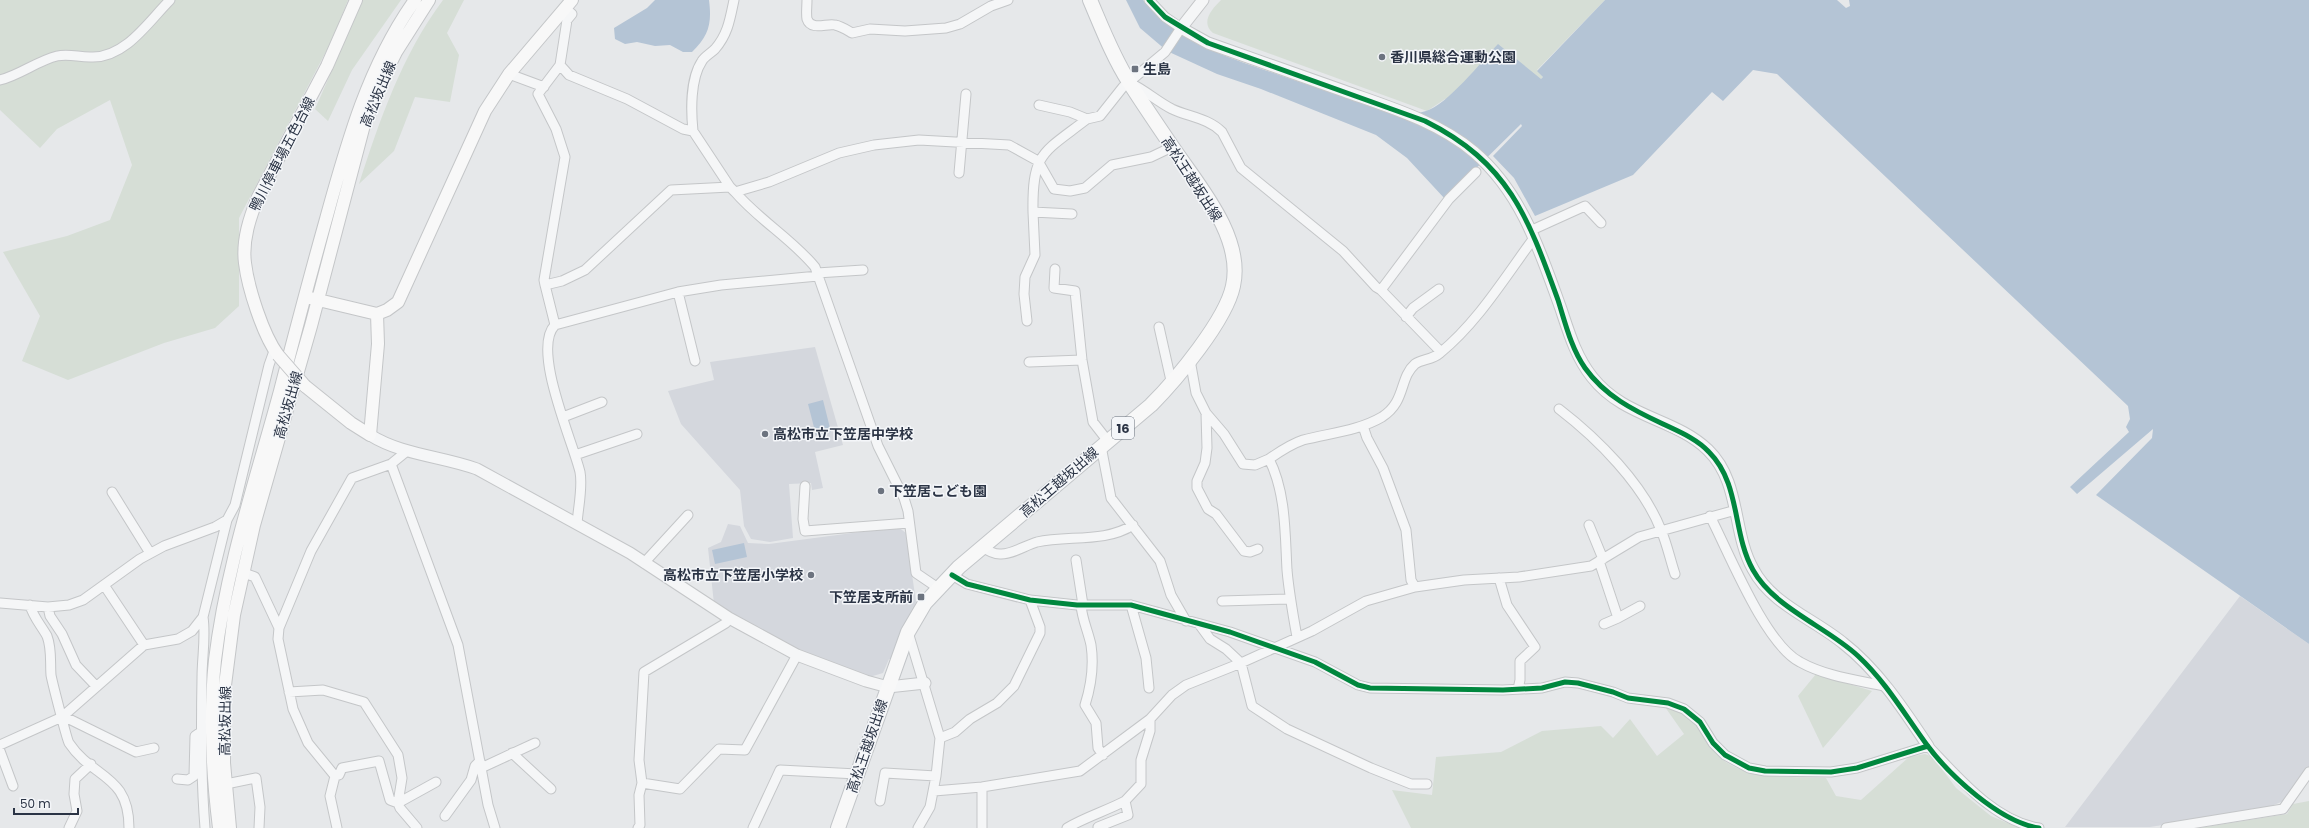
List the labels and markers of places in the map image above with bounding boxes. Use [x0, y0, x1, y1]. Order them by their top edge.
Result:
place label: 香川県総合運動公園 [1390, 47, 1516, 67]
marker: 香川県総合運動公園 [1377, 52, 1387, 62]
place label: 生島 [1143, 59, 1171, 79]
marker: 生島 [1130, 64, 1140, 74]
place label: 高松市立下笠居中学校 [773, 424, 913, 444]
marker: 高松市立下笠居中学校 [760, 429, 770, 439]
place label: 下笠居こども園 [889, 481, 987, 501]
marker: 下笠居こども園 [876, 486, 886, 496]
place label: 高松市立下笠居小学校 [663, 565, 803, 585]
marker: 高松市立下笠居小学校 [806, 570, 816, 580]
place label: 下笠居支所前 [829, 587, 913, 607]
marker: 下笠居支所前 [916, 592, 926, 602]

